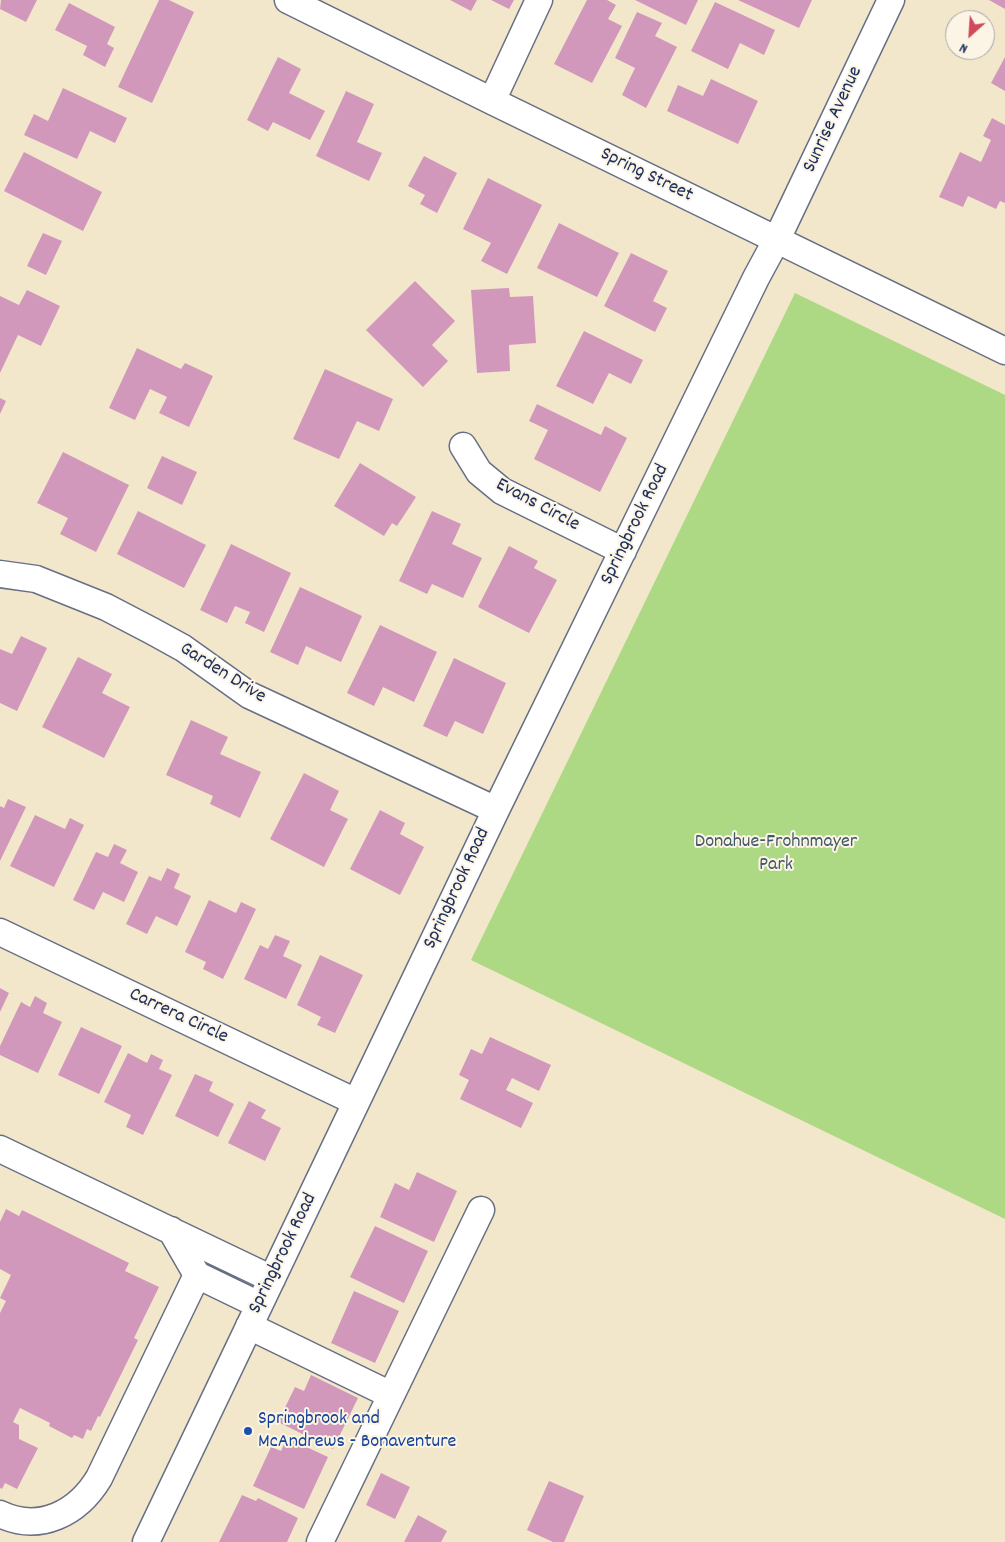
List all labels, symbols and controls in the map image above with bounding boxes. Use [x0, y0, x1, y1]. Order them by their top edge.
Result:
north arrow [945, 10, 995, 60]
text: N [956, 37, 971, 58]
street label: Sunrise Avenue [799, 63, 869, 177]
street label: Spring Street [596, 143, 696, 209]
street label: Springbrook Road [596, 461, 676, 589]
street label: Evans Circle [491, 474, 583, 538]
street label: Garden Drive [174, 638, 270, 710]
street label: Springbrook Road [419, 824, 497, 954]
park label: Donahue-Frohnmayer Park [695, 831, 857, 878]
street label: Carrera Circle [125, 984, 231, 1050]
street label: Springbrook Road [244, 1190, 324, 1318]
place label: Springbrook and McAndrews - Bonaventure [258, 1408, 456, 1455]
marker: Springbrook and McAndrews - Bonaventure [242, 1425, 254, 1437]

